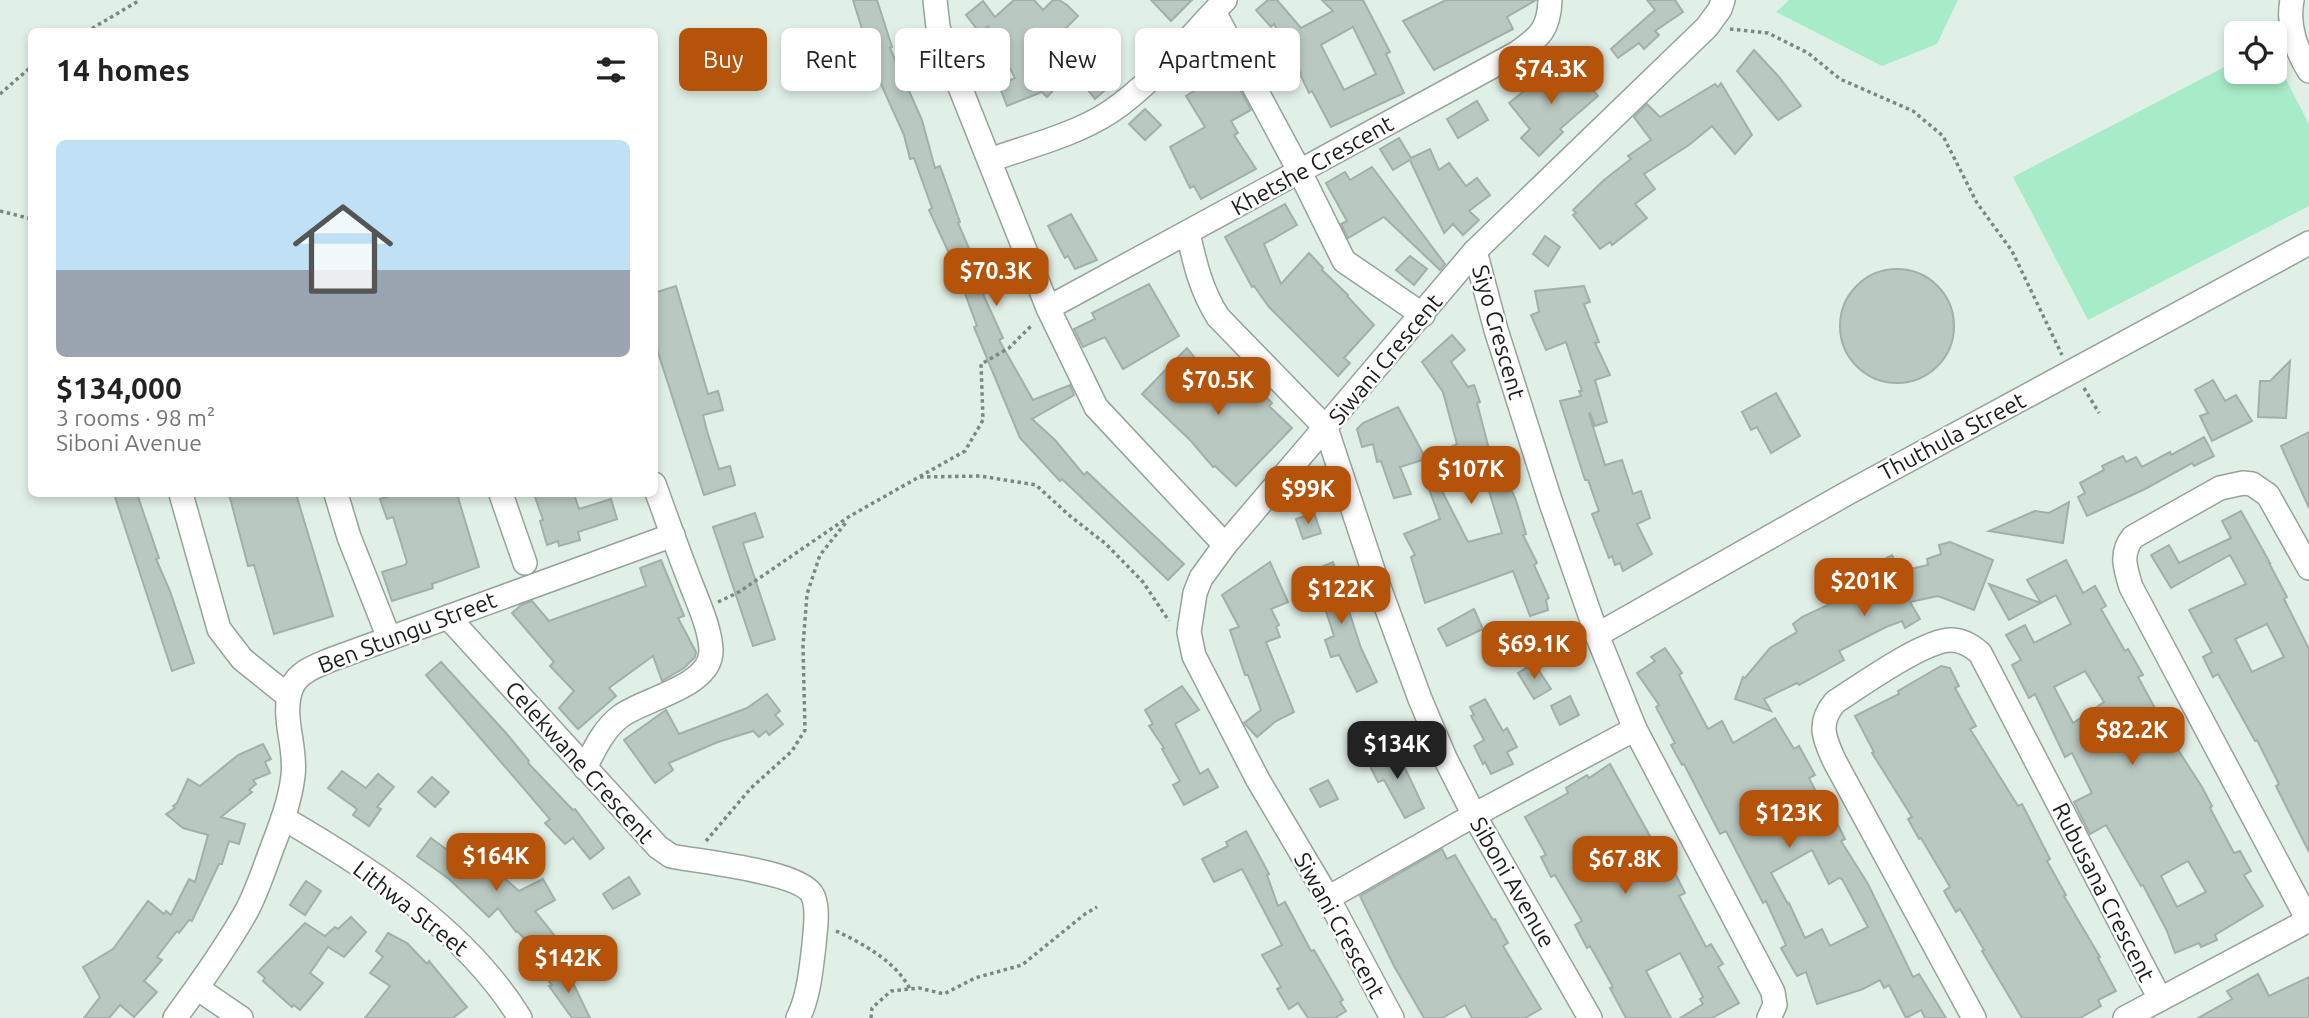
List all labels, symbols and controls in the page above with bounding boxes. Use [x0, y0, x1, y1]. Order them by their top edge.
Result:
map controls [2224, 21, 2287, 84]
button: locate [2224, 21, 2287, 84]
chip: Buy [679, 28, 767, 91]
chip: Rent [781, 28, 881, 91]
chip: Filters [895, 28, 1010, 91]
chip: New [1024, 28, 1121, 91]
chip: Apartment [1135, 28, 1300, 91]
pin: $74.3K [1494, 46, 1608, 106]
icon: filters [592, 51, 630, 89]
text: 14 homes [56, 53, 190, 87]
text: $74.3K [1515, 56, 1587, 81]
street label: Khetshe Crescent [1227, 110, 1397, 220]
icon: home [280, 186, 406, 312]
pin: $70.3K [939, 248, 1053, 308]
text: $70.3K [960, 258, 1032, 283]
street label: Siyo Crescent [1468, 262, 1530, 402]
street label: Siwani Crescent [1323, 289, 1447, 429]
pin: $70.5K [1161, 358, 1275, 417]
text: $70.5K [1182, 367, 1254, 392]
text: $134,000 [56, 371, 182, 405]
street label: Thuthula Street [1875, 387, 2029, 485]
text: 3 rooms · 98 m² [56, 405, 215, 430]
text: Siboni Avenue [56, 430, 202, 455]
pin: $107K [1422, 447, 1520, 506]
text: $107K [1437, 456, 1505, 481]
pin: $99K [1267, 466, 1349, 526]
text: $99K [1281, 476, 1335, 501]
pin: $201K [1815, 558, 1913, 618]
pin: $122K [1292, 566, 1390, 626]
text: $201K [1830, 568, 1898, 593]
text: $122K [1307, 576, 1375, 601]
street label: Ben Stungu Street [314, 586, 500, 678]
pin: $69.1K [1477, 622, 1591, 681]
text: $69.1K [1498, 631, 1570, 656]
street label: Celekwane Crescent [501, 676, 659, 848]
pin: $82.2K [2075, 708, 2189, 767]
text: $82.2K [2096, 717, 2168, 742]
pin: $134K [1348, 722, 1446, 781]
text: $134K [1363, 731, 1431, 756]
pin: $123K [1740, 790, 1838, 850]
street label: Rubusana Crescent [2048, 799, 2160, 985]
text: $123K [1755, 800, 1823, 825]
street label: Siboni Avenue [1466, 813, 1560, 951]
pin: $164K [447, 834, 545, 893]
pin: $67.8K [1568, 836, 1682, 896]
text: $164K [462, 843, 530, 868]
text: $67.8K [1589, 846, 1661, 871]
street label: Siwani Crescent [1290, 848, 1390, 1002]
street label: Lithwa Street [349, 855, 473, 961]
pin: $142K [519, 936, 617, 995]
text: $142K [534, 945, 602, 970]

